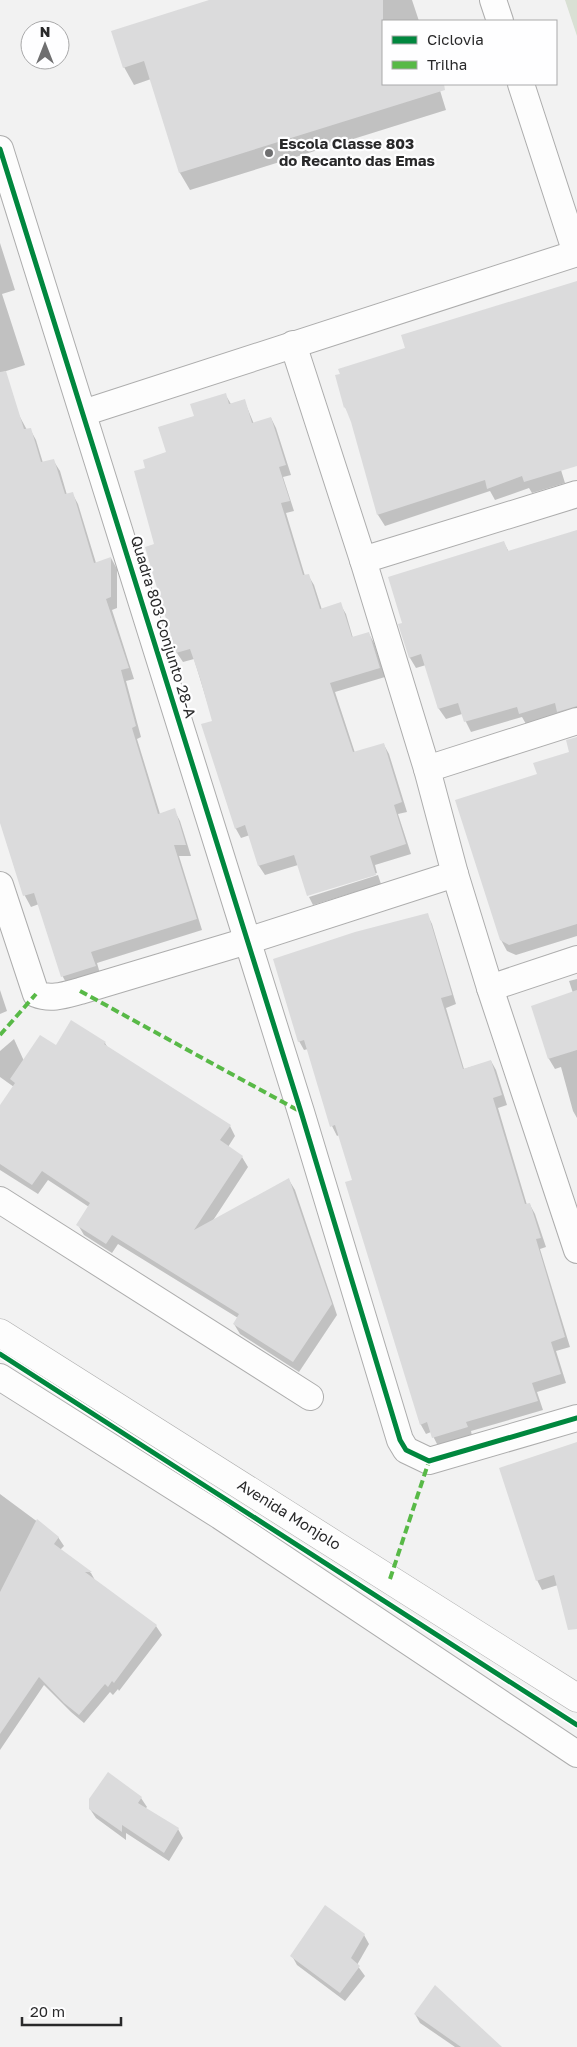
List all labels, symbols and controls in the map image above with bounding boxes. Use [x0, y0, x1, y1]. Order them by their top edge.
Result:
north arrow [20, 20, 70, 70]
legend [382, 20, 557, 85]
text: N [40, 23, 50, 40]
text: Ciclovia [427, 30, 484, 48]
text: Trilha [427, 55, 467, 73]
place label: Escola Classe 803 do Recanto das Emas [279, 134, 435, 169]
marker: Escola Classe 803 do Recanto das Emas [263, 147, 275, 159]
street label: Quadra 803 Conjunto 28-A [128, 533, 200, 720]
street label: Avenida Monjolo [235, 1475, 345, 1553]
scale bar [22, 1994, 121, 2026]
text: 20 m [30, 2002, 65, 2020]

